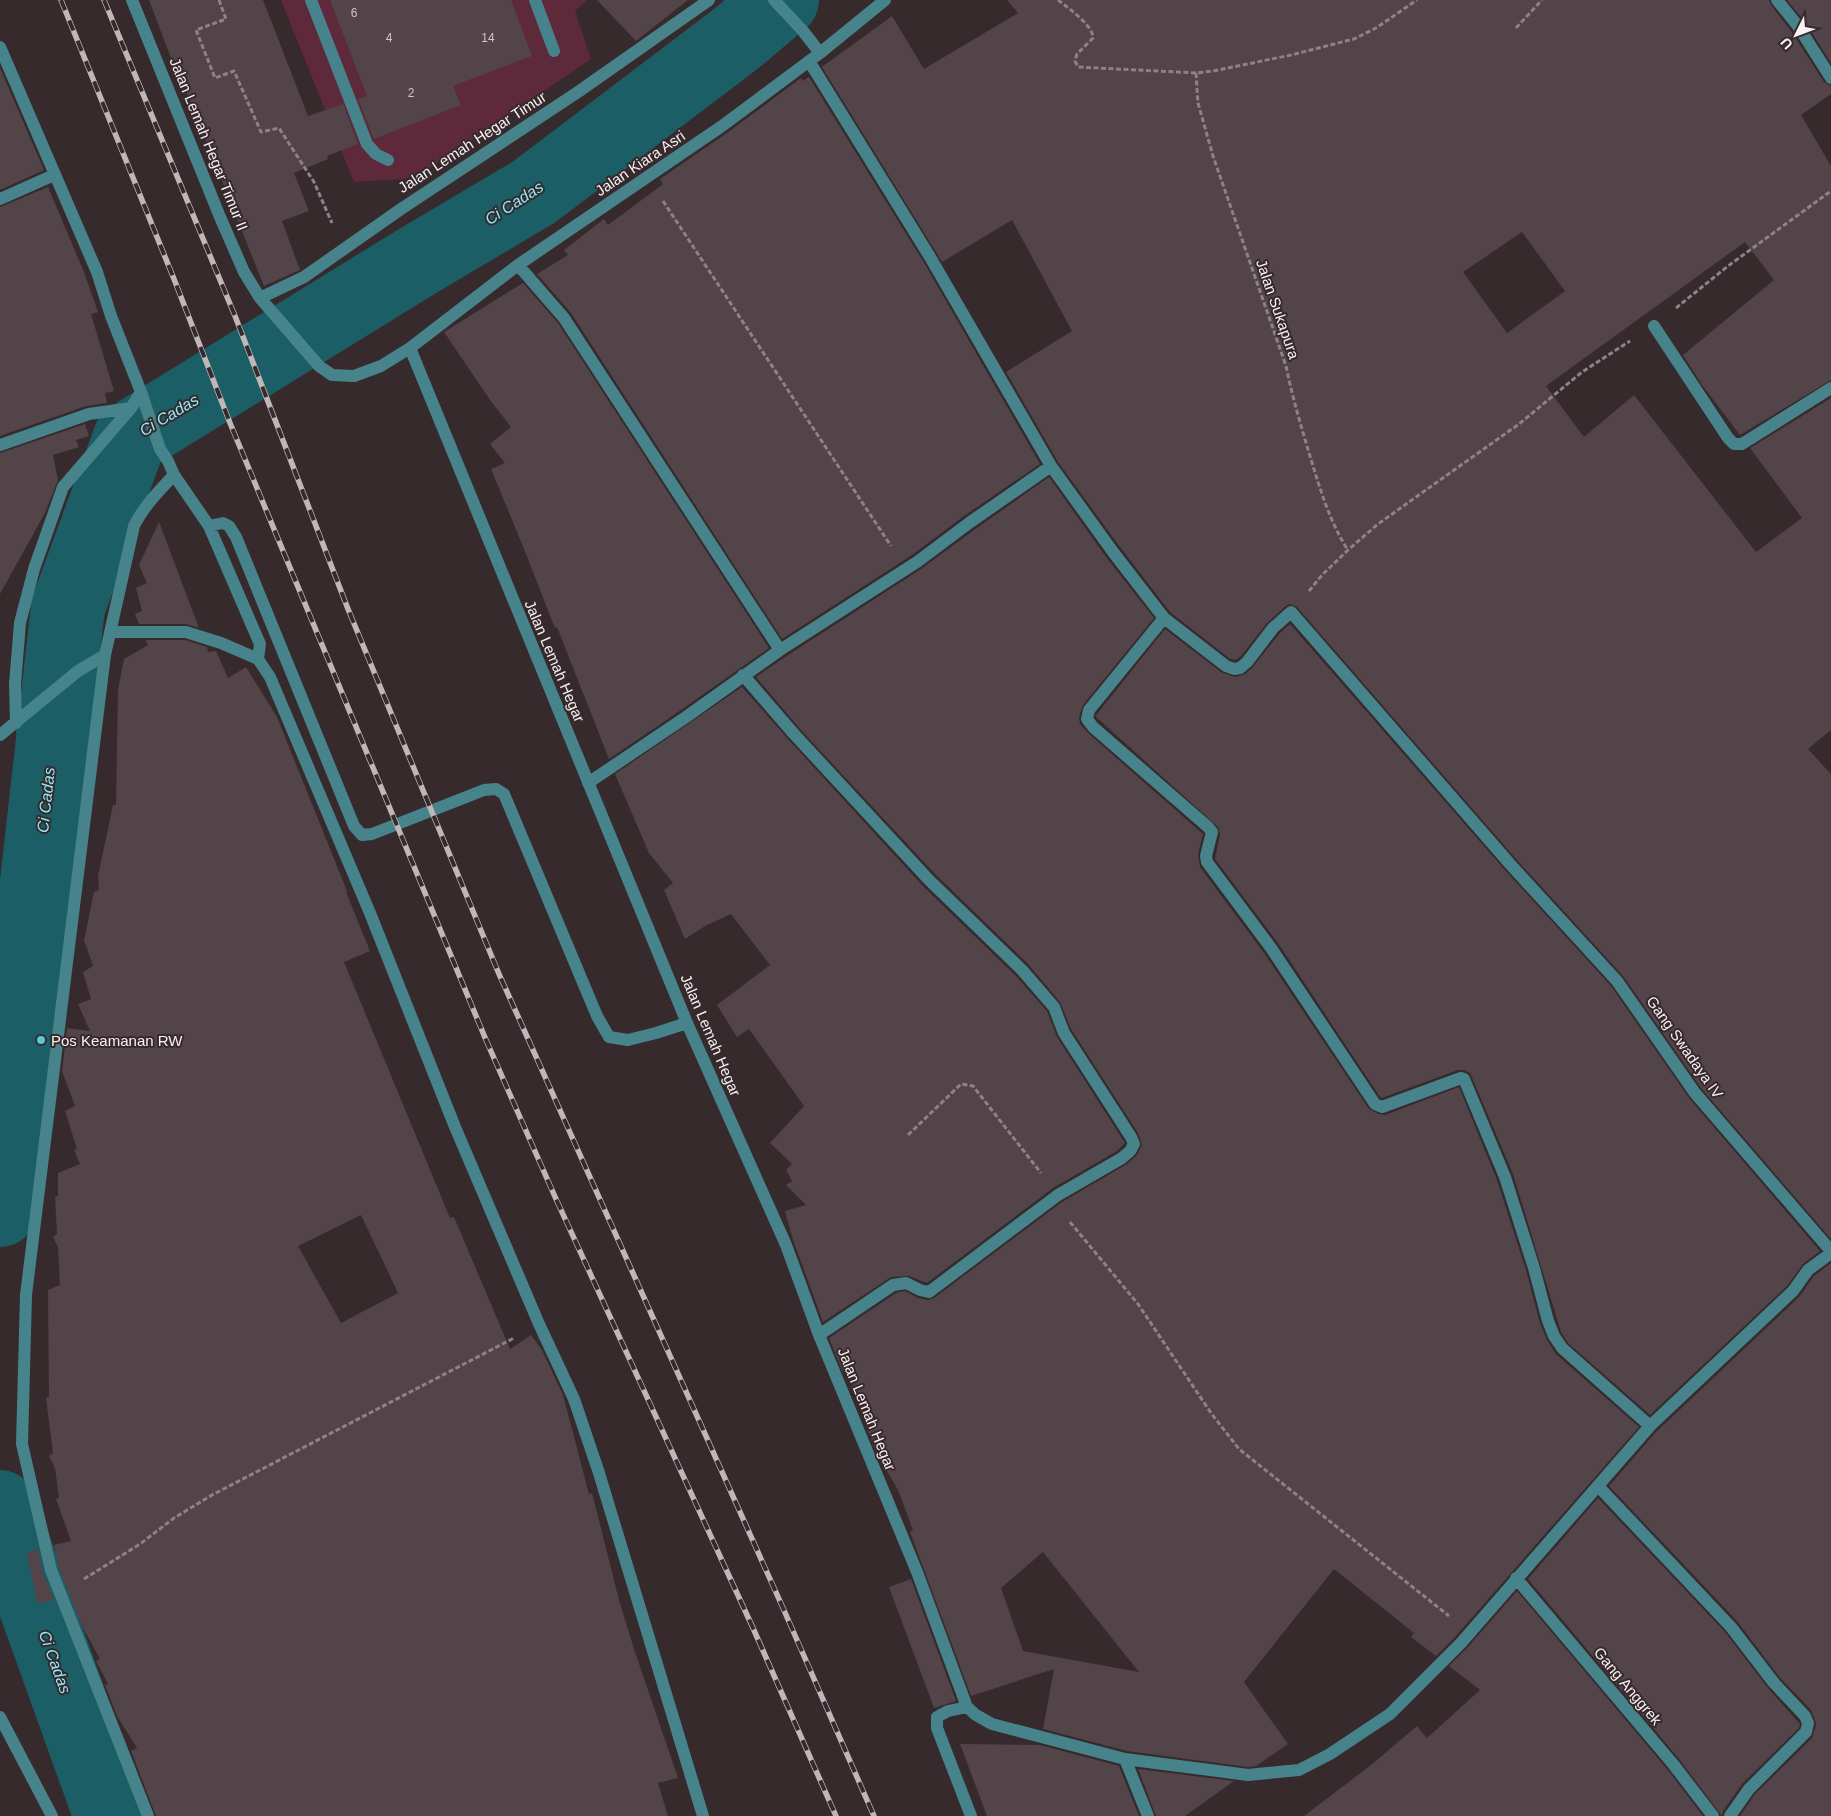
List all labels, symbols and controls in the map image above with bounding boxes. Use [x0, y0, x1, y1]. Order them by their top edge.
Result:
house number: 6 [351, 6, 358, 20]
north arrow [1771, 10, 1821, 60]
house number: 4 [386, 31, 393, 45]
house number: 14 [481, 31, 495, 45]
text: U [1777, 35, 1796, 53]
street label: Jalan Lemah Hegar Timur II [166, 55, 252, 233]
house number: 2 [408, 86, 415, 100]
street label: Jalan Lemah Hegar Timur [395, 88, 549, 196]
street label: Jalan Kiara Asri [592, 127, 688, 199]
water label: Ci Cadas [482, 178, 546, 228]
street label: Jalan Sukapura [1253, 257, 1303, 362]
water label: Ci Cadas [136, 391, 202, 439]
street label: Jalan Lemah Hegar [522, 597, 588, 725]
water label: Ci Cadas [34, 766, 58, 834]
street label: Jalan Lemah Hegar [678, 971, 744, 1099]
street label: Gang Swadaya IV [1643, 993, 1727, 1101]
place label: Pos Keamanan RW [51, 1032, 183, 1049]
marker: Pos Keamanan RW [35, 1034, 47, 1046]
street label: Jalan Lemah Hegar [835, 1345, 899, 1473]
water label: Ci Cadas [36, 1628, 74, 1696]
street label: Gang Anggrek [1591, 1644, 1666, 1729]

